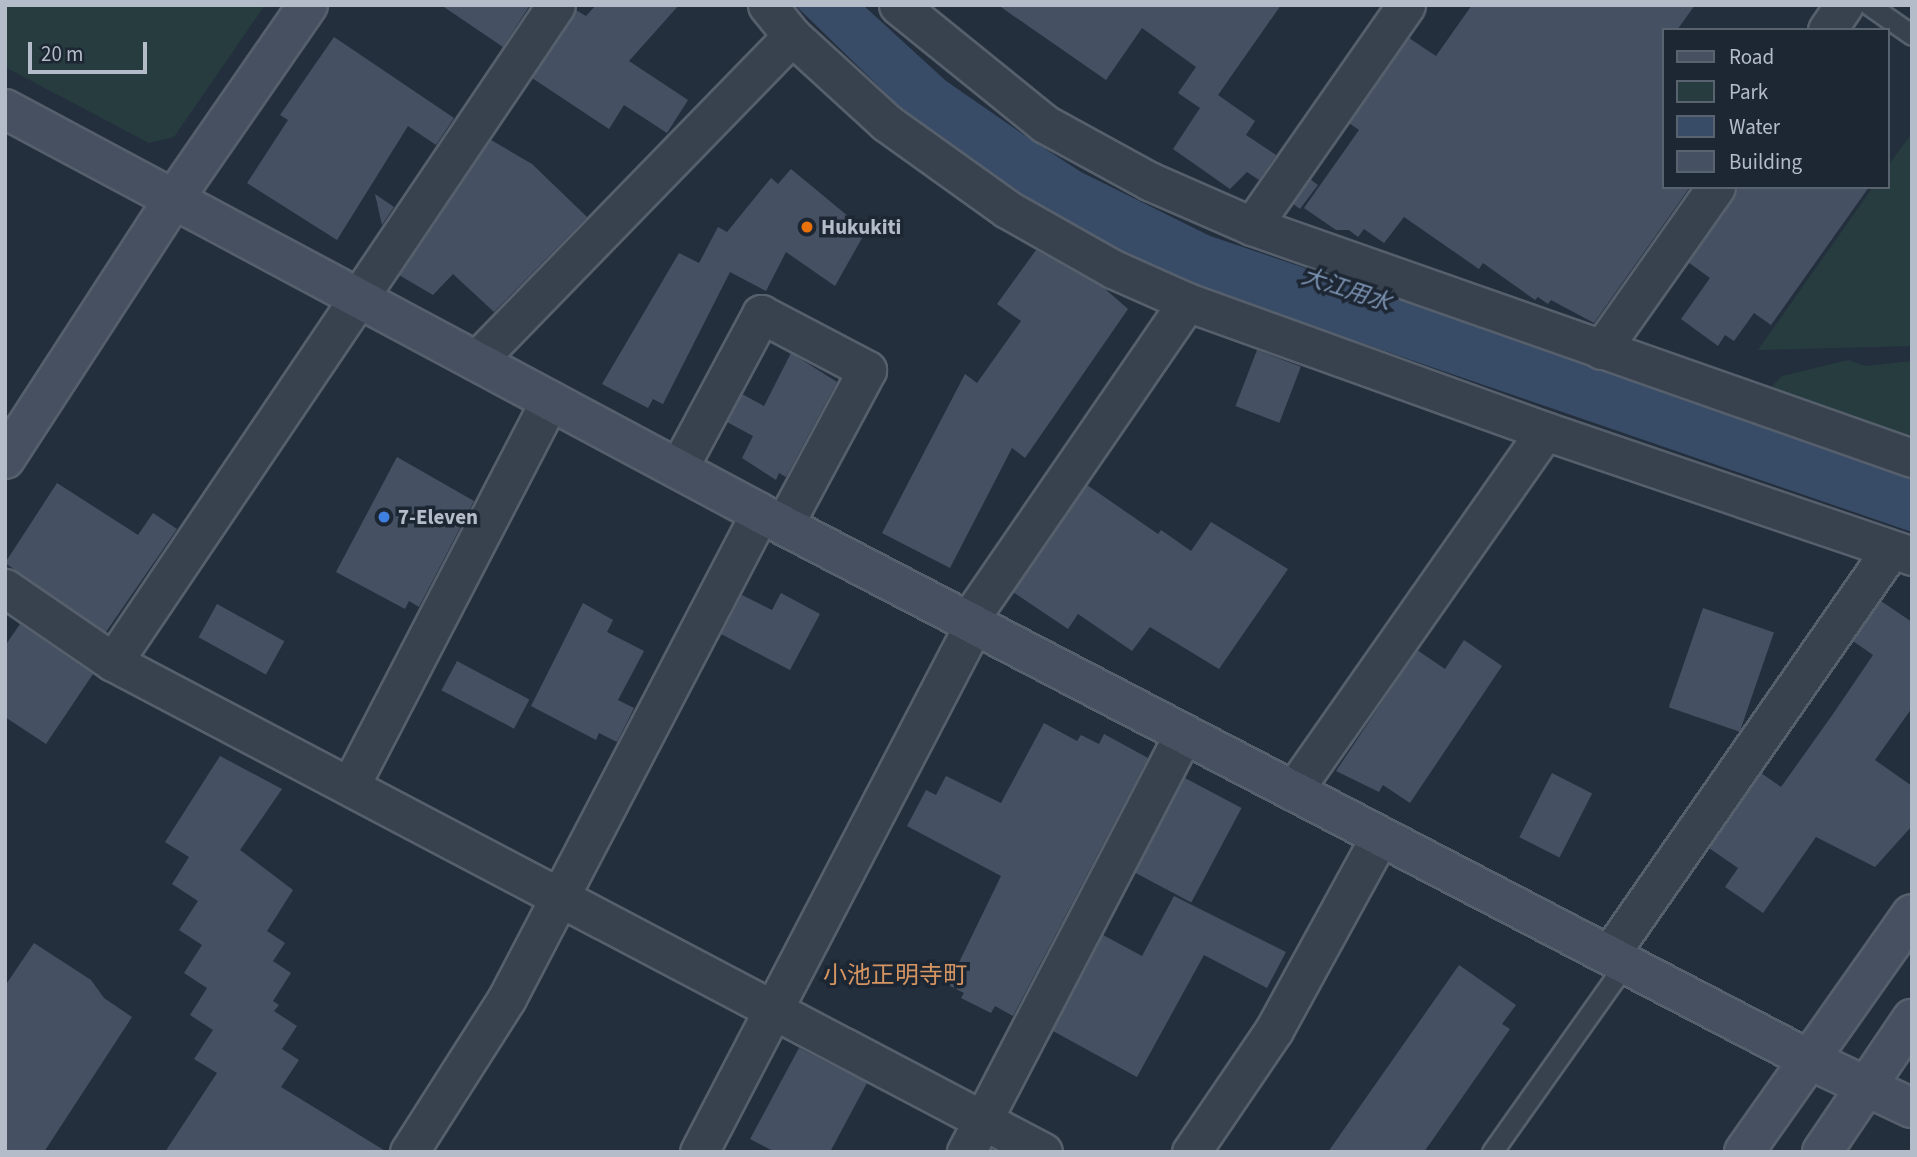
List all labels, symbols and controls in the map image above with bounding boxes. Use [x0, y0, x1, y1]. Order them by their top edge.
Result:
scale bar [32, 28, 150, 72]
legend [1661, 28, 1889, 189]
text: 20 m [41, 39, 83, 69]
text: Road [1729, 42, 1774, 72]
text: Park [1729, 77, 1768, 107]
text: Water [1729, 112, 1780, 142]
text: Building [1729, 147, 1802, 177]
place label: Hukukiti [821, 214, 901, 240]
marker: Hukukiti [799, 219, 815, 235]
water label: 大江用水 [1298, 263, 1394, 317]
place label: 7-Eleven [398, 504, 478, 530]
marker: 7-Eleven [376, 509, 392, 525]
district label: 小池正明寺町 [823, 962, 967, 990]

